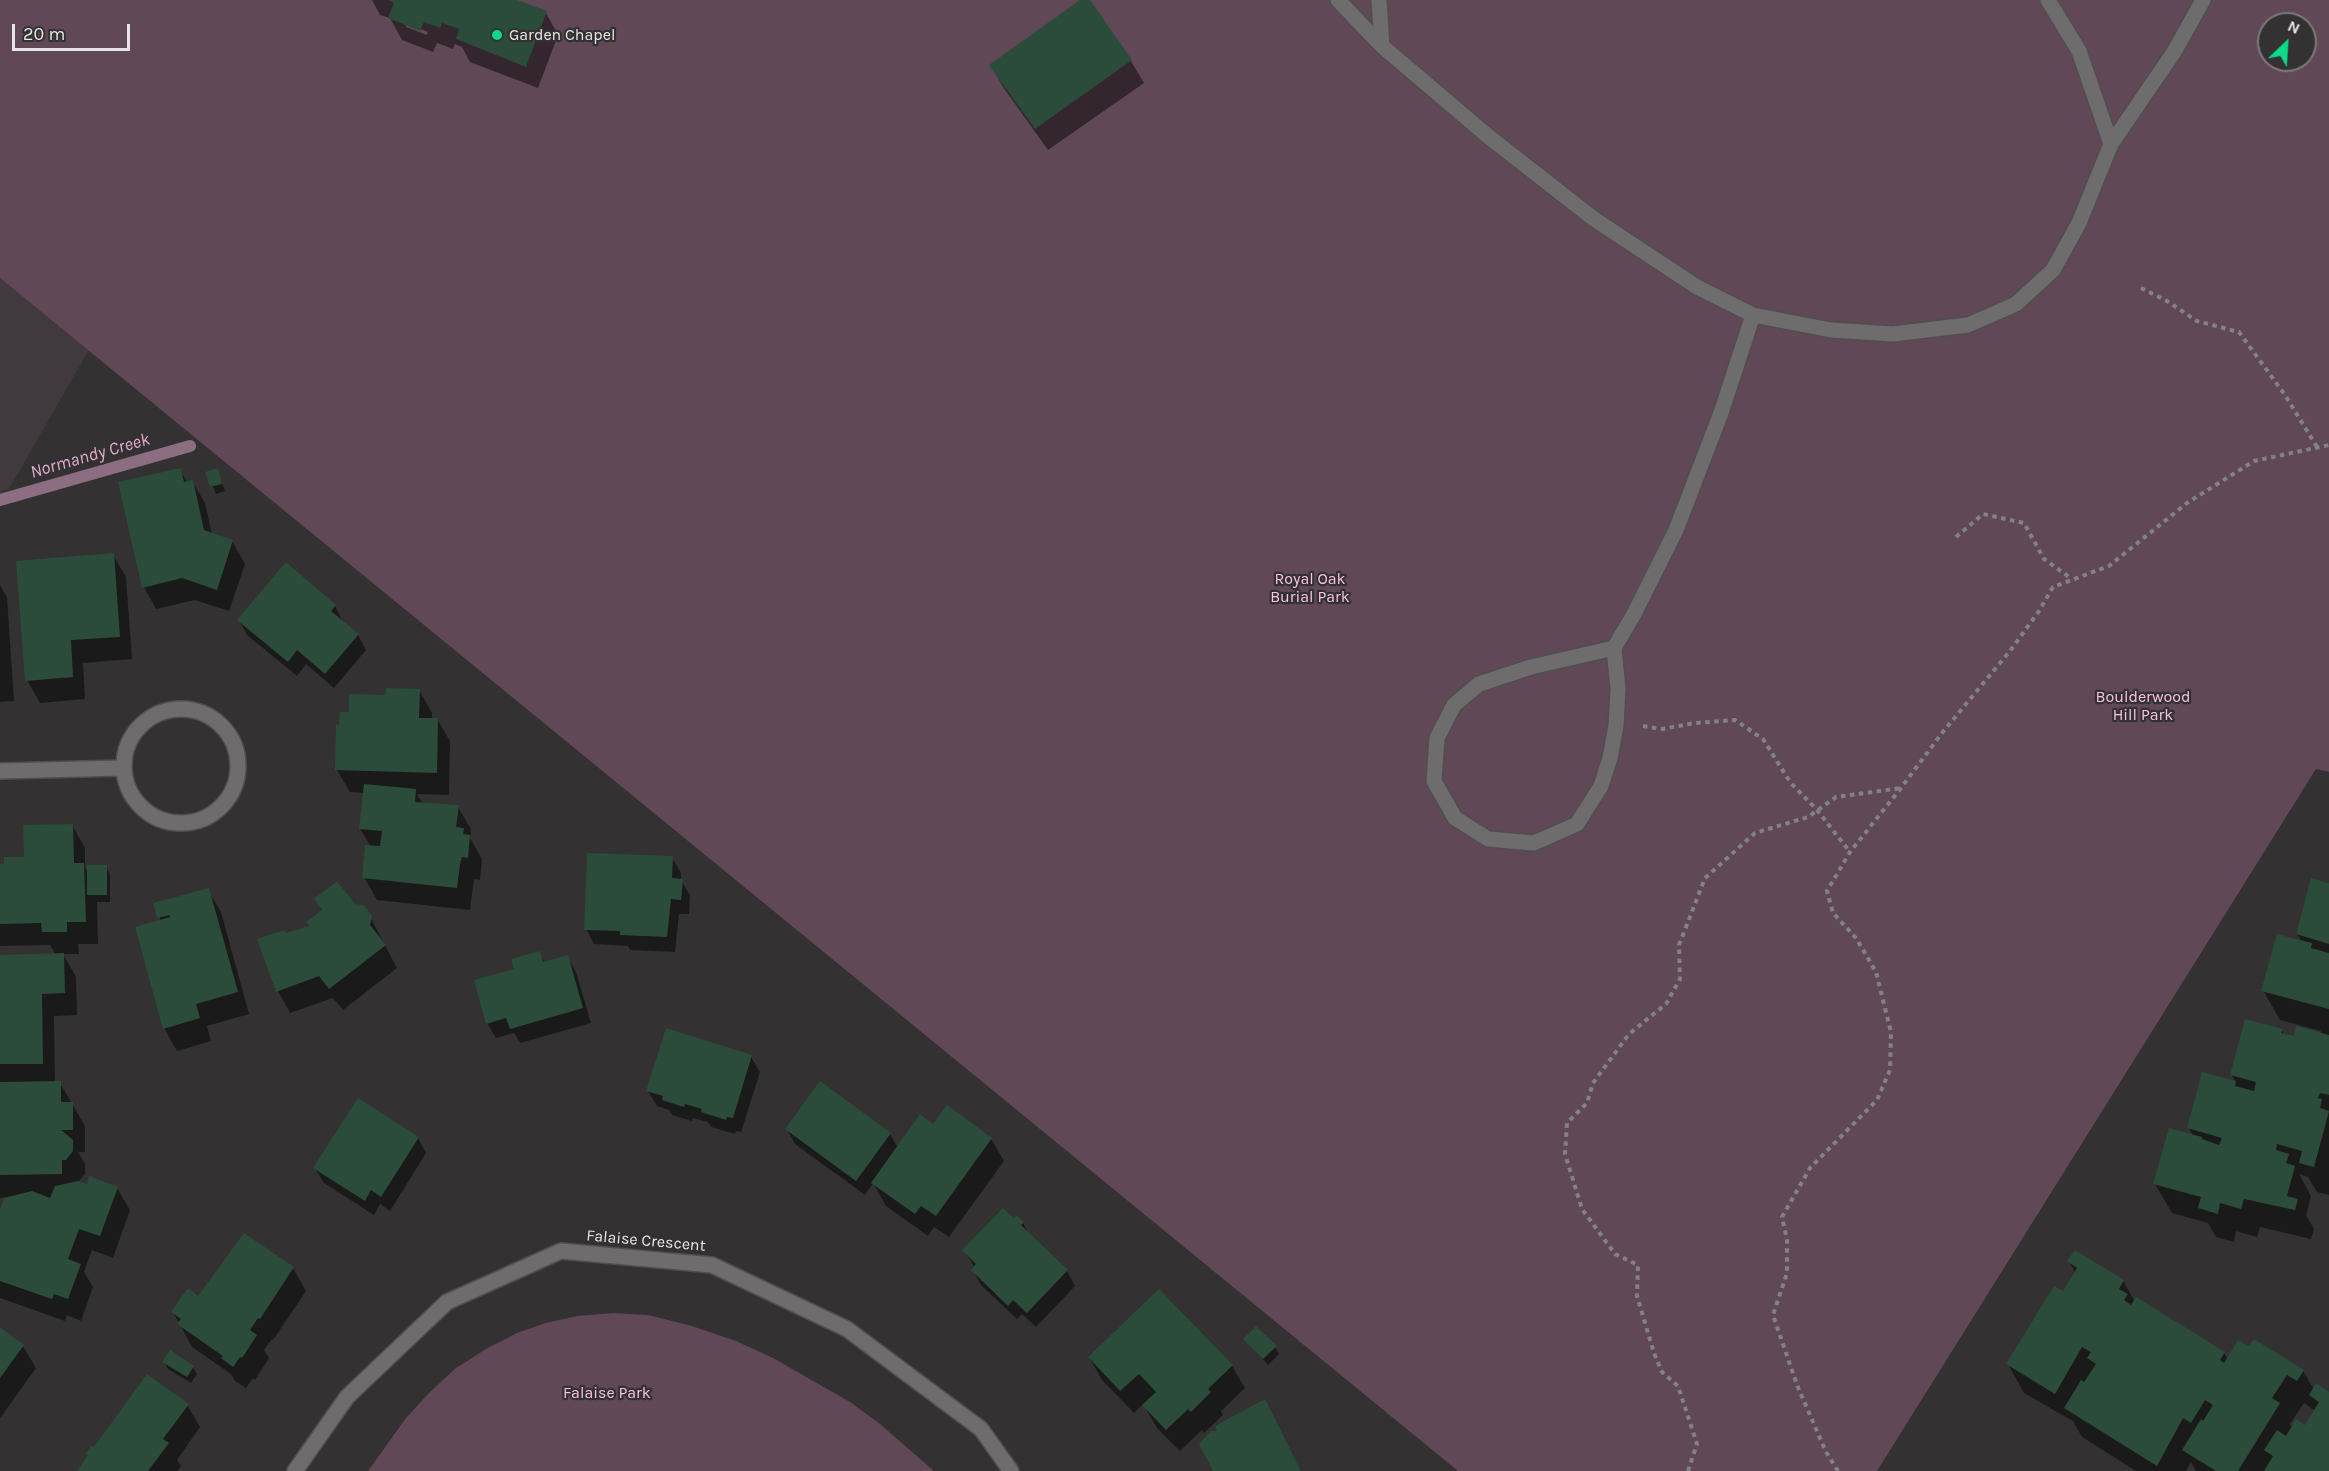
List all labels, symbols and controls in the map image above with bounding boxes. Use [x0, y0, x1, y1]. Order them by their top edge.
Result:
scale bar [15, 12, 134, 50]
north arrow [2257, 12, 2317, 72]
text: N [2285, 16, 2303, 38]
text: 20 m [23, 23, 65, 45]
place label: Garden Chapel [509, 25, 615, 45]
marker: Garden Chapel [490, 28, 504, 42]
water label: Normandy Creek [28, 429, 152, 483]
park label: Royal Oak Burial Park [1270, 569, 1350, 607]
park label: Boulderwood Hill Park [2096, 687, 2190, 725]
street label: Falaise Crescent [586, 1226, 706, 1256]
park label: Falaise Park [563, 1383, 651, 1403]

